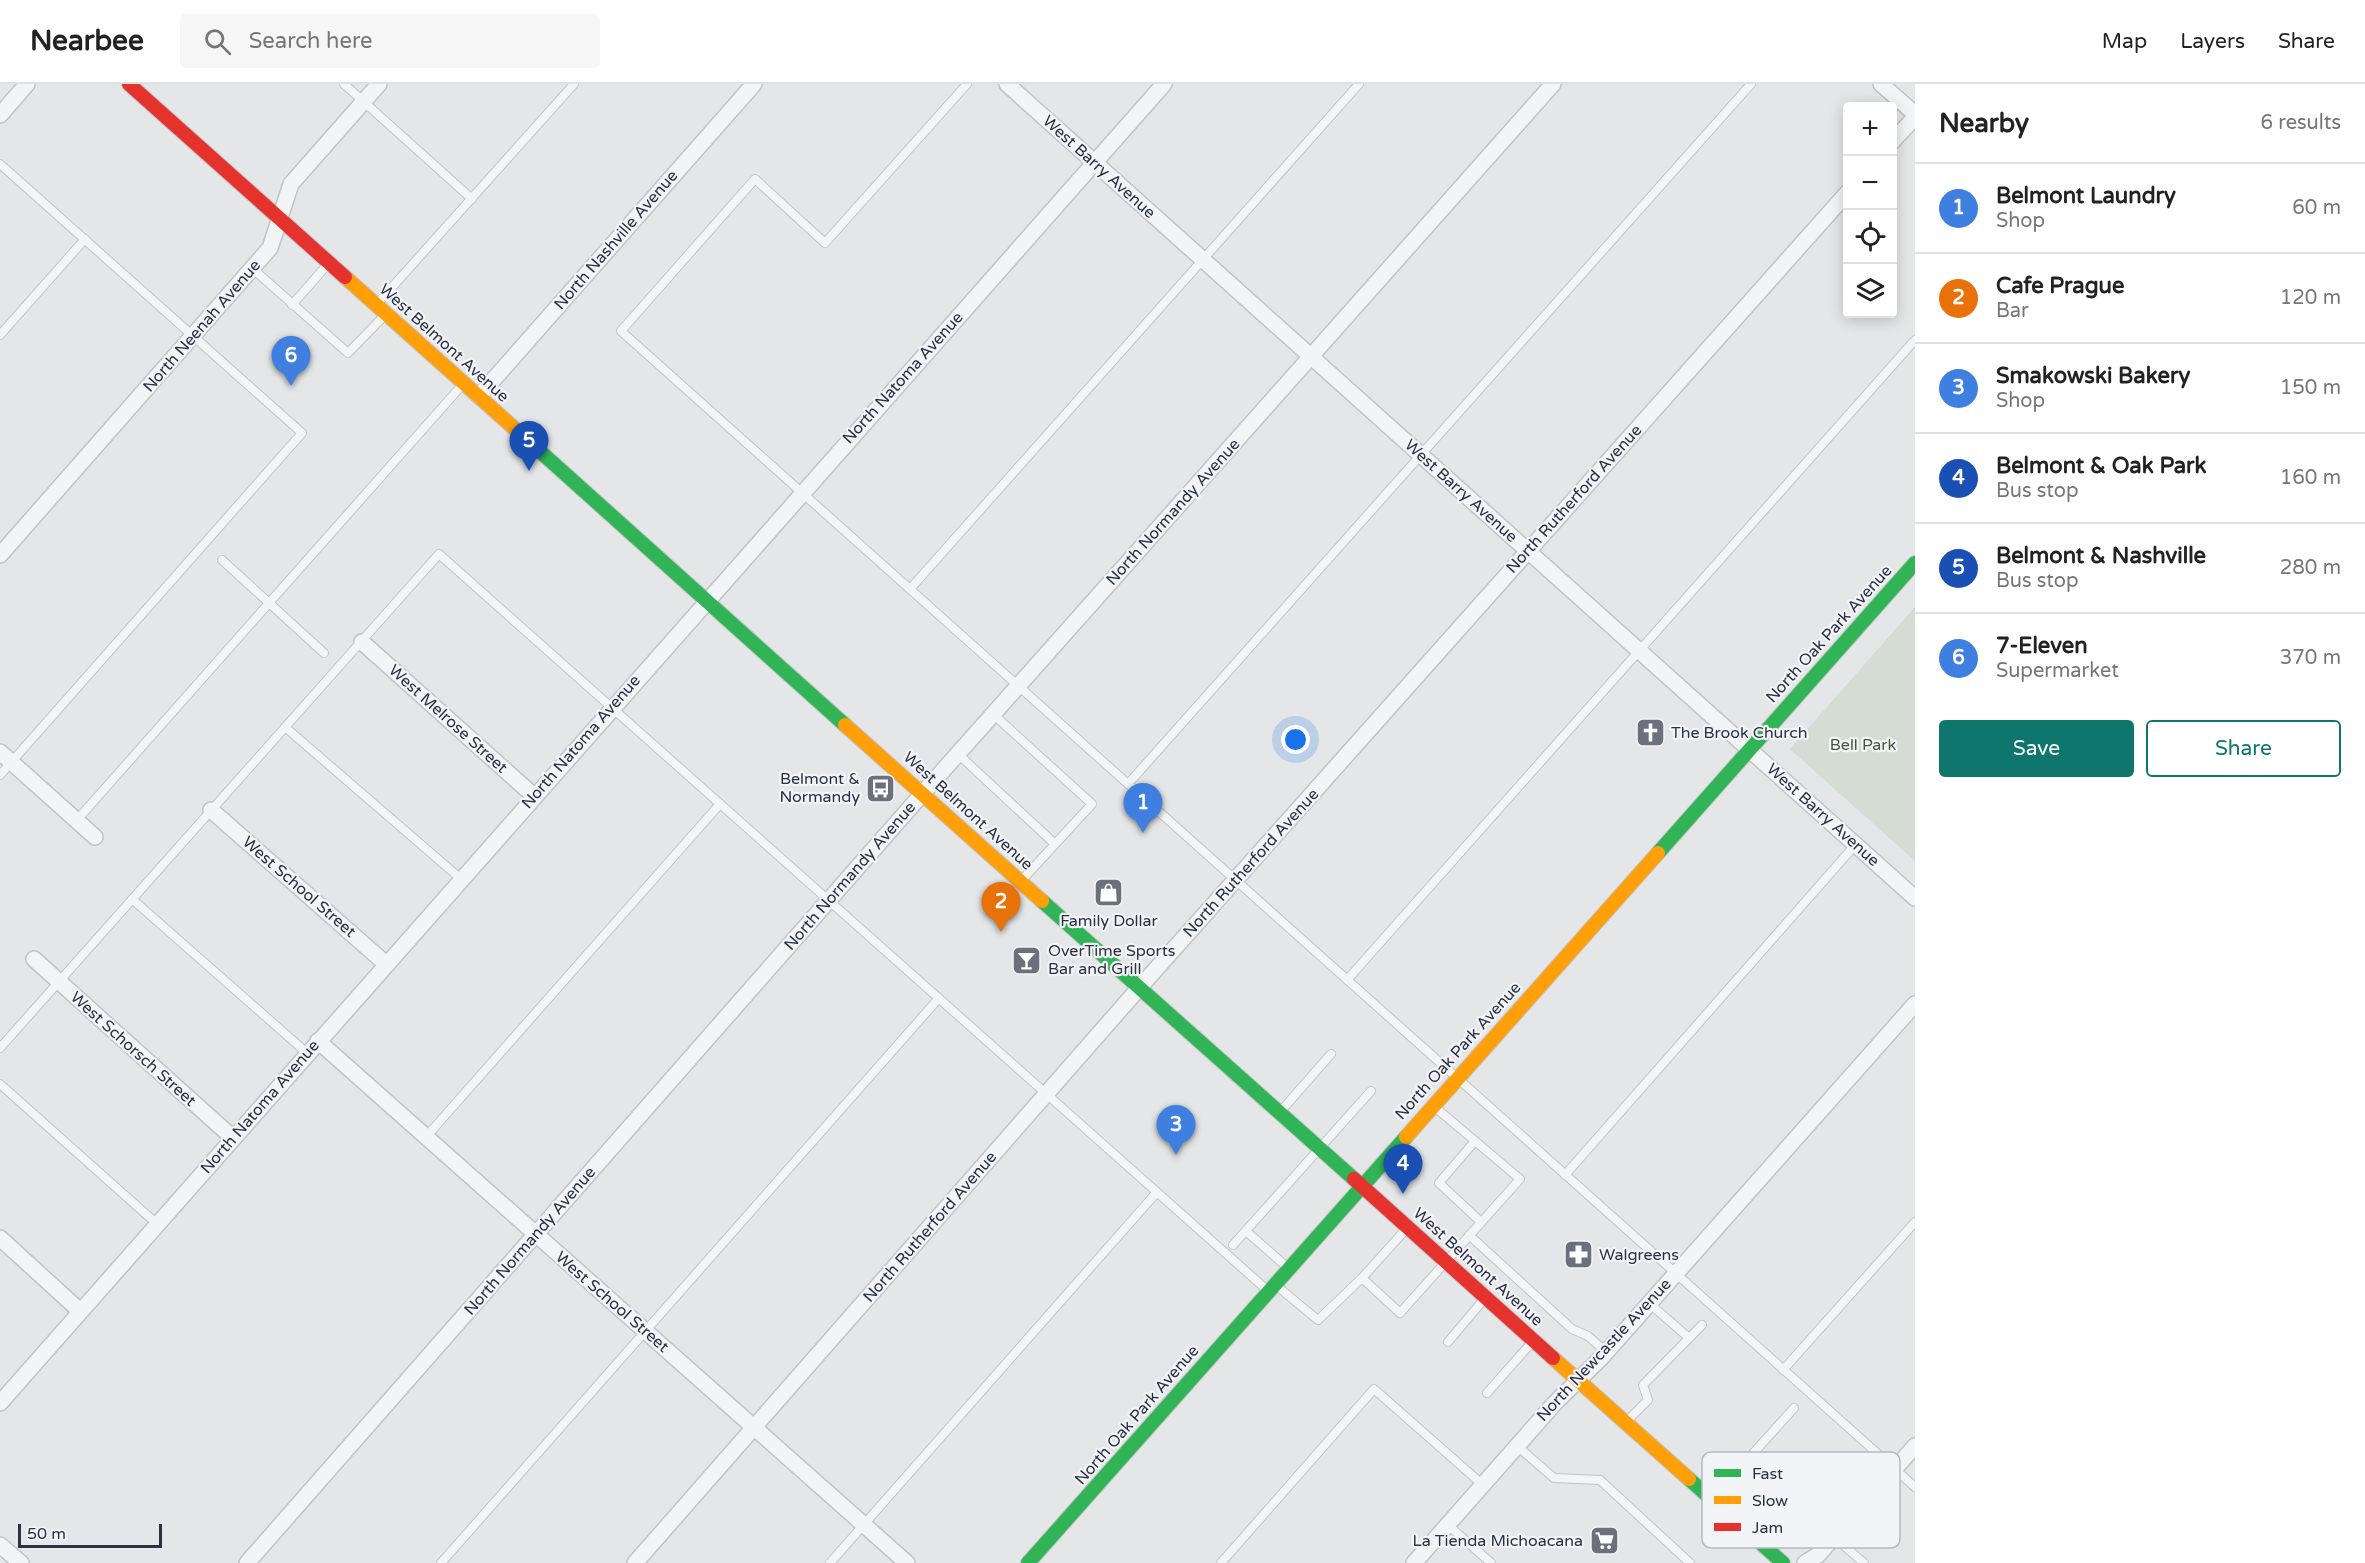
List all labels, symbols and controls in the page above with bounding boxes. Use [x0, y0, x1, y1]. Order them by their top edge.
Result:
search box [180, 14, 600, 68]
text: Nearbee [30, 24, 144, 58]
icon: search [201, 25, 234, 58]
text: Search here [249, 28, 372, 54]
text: Map [2102, 29, 2147, 54]
text: Layers [2180, 29, 2245, 54]
text: Share [2278, 29, 2335, 54]
map controls [1843, 102, 1897, 318]
button: + [1843, 102, 1897, 156]
text: Nearby [1939, 108, 2029, 139]
street label: West Barry Avenue [1039, 111, 1159, 223]
text: 6 results [2261, 111, 2341, 135]
button: − [1843, 156, 1897, 210]
street label: North Nashville Avenue [550, 166, 682, 314]
text: Belmont Laundry [1996, 183, 2176, 209]
text: 1 [1952, 196, 1965, 220]
text: 60 m [2292, 196, 2341, 220]
text: Shop [1996, 209, 2045, 233]
button: locate [1843, 210, 1897, 264]
street label: North Neenah Avenue [139, 256, 265, 396]
button: layers [1843, 264, 1897, 318]
text: Cafe Prague [1996, 273, 2124, 299]
street label: West Belmont Avenue [375, 279, 513, 407]
text: 2 [1952, 286, 1965, 310]
text: 120 m [2280, 286, 2341, 310]
text: Bar [1996, 299, 2029, 323]
street label: North Natoma Avenue [838, 308, 968, 448]
pin: 6 [272, 336, 310, 386]
text: Smakowski Bakery [1996, 363, 2190, 389]
text: 3 [1952, 376, 1965, 400]
text: 150 m [2280, 376, 2341, 400]
text: Shop [1996, 389, 2045, 413]
street label: North Rutherford Avenue [1502, 420, 1646, 578]
pin: 5 [510, 422, 548, 471]
street label: North Normandy Avenue [1102, 435, 1244, 589]
street label: West Barry Avenue [1401, 435, 1521, 547]
text: Belmont & Oak Park [1996, 453, 2206, 479]
text: 4 [1952, 466, 1965, 490]
text: 160 m [2280, 466, 2341, 490]
text: Bus stop [1996, 479, 2079, 503]
text: Belmont & Nashville [1996, 543, 2206, 569]
text: 5 [1952, 556, 1965, 580]
text: 280 m [2280, 556, 2341, 580]
street label: North Oak Park Avenue [1762, 561, 1896, 707]
text: Bus stop [1996, 569, 2079, 593]
text: 7-Eleven [1996, 633, 2088, 659]
text: 6 [1952, 646, 1965, 670]
text: 370 m [2280, 646, 2341, 670]
text: Supermarket [1996, 659, 2119, 683]
street label: West Melrose Street [384, 660, 512, 778]
street label: North Natoma Avenue [517, 671, 645, 813]
church icon: The Brook Church [1634, 717, 1666, 749]
button: Save [1939, 720, 2134, 777]
button: Share [2146, 720, 2341, 777]
place label: The Brook Church [1671, 723, 1808, 743]
your location [1281, 725, 1310, 754]
park label: Bell Park [1830, 735, 1896, 755]
street label: West Belmont Avenue [899, 747, 1037, 875]
street label: West Barry Avenue [1763, 759, 1883, 871]
place label: Belmont & Normandy [779, 769, 860, 807]
bus stop icon: Belmont & Normandy [865, 772, 897, 804]
pin: 1 [1124, 784, 1162, 833]
street label: North Rutherford Avenue [1179, 784, 1323, 942]
street label: North Normandy Avenue [780, 798, 920, 954]
street label: West School Street [238, 832, 360, 942]
shop icon: Family Dollar [1093, 877, 1125, 909]
pin: 2 [982, 882, 1020, 932]
place label: Family Dollar [1060, 911, 1159, 931]
place label: OverTime Sports Bar and Grill [1048, 941, 1176, 979]
bar icon: OverTime Sports Bar and Grill [1011, 944, 1043, 976]
street label: North Oak Park Avenue [1391, 978, 1525, 1124]
street label: West Schorsch Street [66, 987, 200, 1111]
street label: North Natoma Avenue [196, 1036, 324, 1178]
pin: 3 [1156, 1106, 1196, 1155]
pin: 4 [1384, 1144, 1422, 1194]
street label: North Rutherford Avenue [859, 1147, 1001, 1307]
street label: North Normandy Avenue [460, 1163, 600, 1319]
street label: West Belmont Avenue [1409, 1203, 1547, 1331]
pharmacy icon: Walgreens [1562, 1239, 1594, 1271]
place label: Walgreens [1599, 1245, 1679, 1265]
street label: West School Street [551, 1247, 673, 1357]
street label: North Newcastle Avenue [1532, 1274, 1676, 1426]
street label: North Oak Park Avenue [1071, 1341, 1203, 1489]
legend [1702, 1452, 1900, 1548]
text: Fast [1752, 1464, 1783, 1484]
text: Slow [1752, 1491, 1788, 1511]
text: Jam [1752, 1518, 1783, 1538]
scale bar [18, 1521, 162, 1548]
text: 50 m [27, 1524, 66, 1544]
supermarket icon: La Tienda Michoacana [1588, 1525, 1620, 1557]
place label: La Tienda Michoacana [1412, 1531, 1583, 1551]

